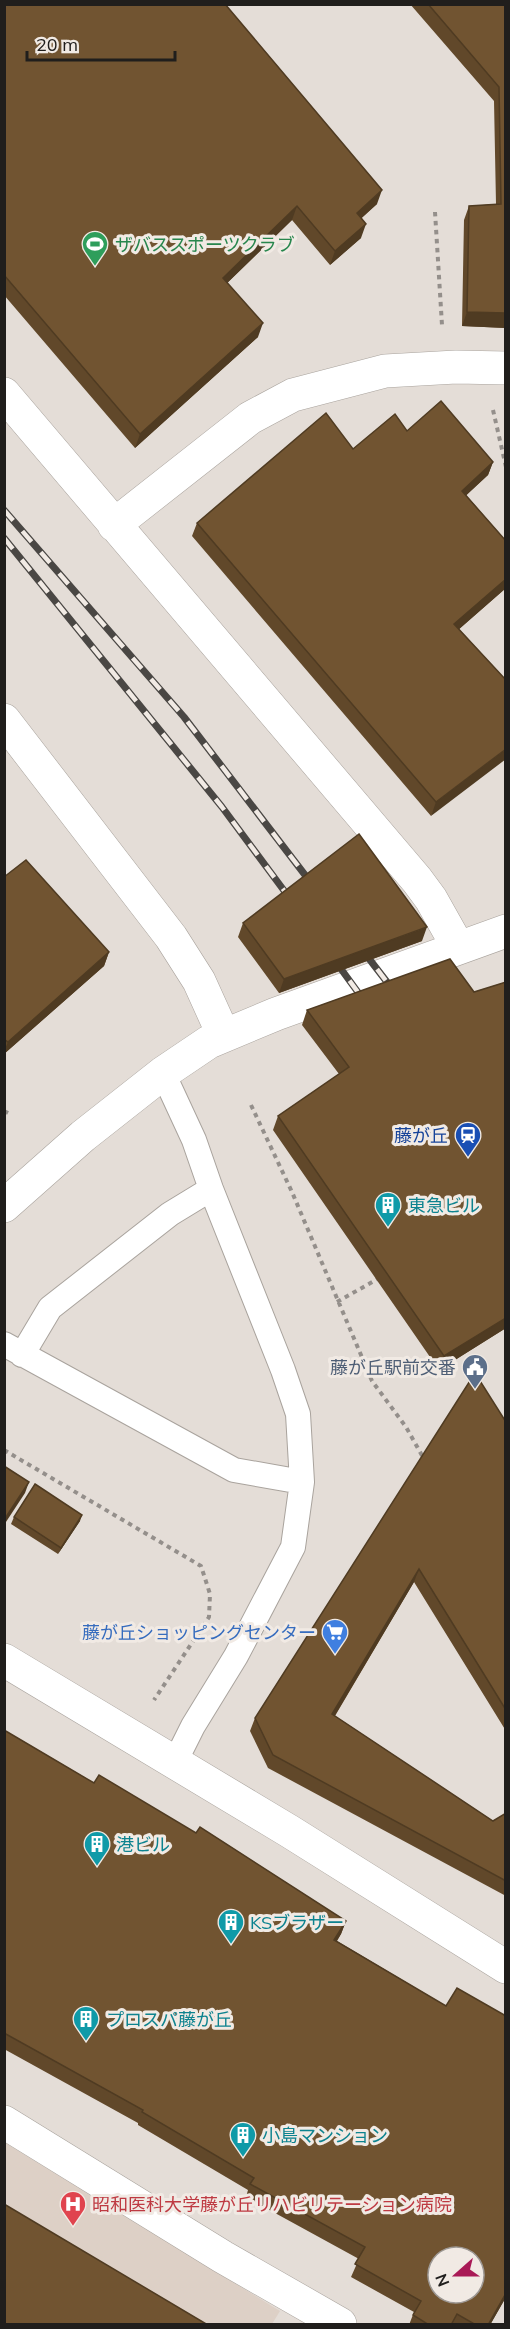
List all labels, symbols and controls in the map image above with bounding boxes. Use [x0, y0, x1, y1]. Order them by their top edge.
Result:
scale bar [27, 24, 176, 62]
text: 20 m [36, 33, 78, 56]
sports icon: ザバススポーツクラブ [80, 229, 110, 267]
place label: ザバススポーツクラブ [115, 233, 295, 256]
station icon: 藤が丘 [453, 1120, 483, 1158]
place label: 藤が丘 [394, 1124, 448, 1147]
building icon: 東急ビル [373, 1190, 403, 1228]
place label: 東急ビル [408, 1194, 480, 1217]
public building icon: 藤が丘駅前交番 [460, 1352, 490, 1390]
place label: 藤が丘駅前交番 [330, 1356, 456, 1379]
supermarket icon: 藤が丘ショッピングセンター [320, 1617, 350, 1655]
place label: 藤が丘ショッピングセンター [82, 1621, 316, 1644]
building icon: 港ビル [82, 1829, 112, 1867]
place label: 港ビル [116, 1833, 170, 1856]
building icon: KSブラザー [216, 1907, 246, 1945]
place label: KSブラザー [250, 1911, 344, 1934]
building icon: プロスパ藤が丘 [71, 2004, 101, 2042]
place label: プロスパ藤が丘 [106, 2008, 232, 2031]
building icon: 小島マンション [228, 2120, 258, 2158]
place label: 小島マンション [262, 2124, 388, 2147]
hospital icon: 昭和医科大学藤が丘リハビリテーション病院 [58, 2189, 88, 2227]
place label: 昭和医科大学藤が丘リハビリテーション病院 [92, 2193, 452, 2216]
north arrow [426, 2245, 486, 2305]
text: N [430, 2271, 453, 2290]

